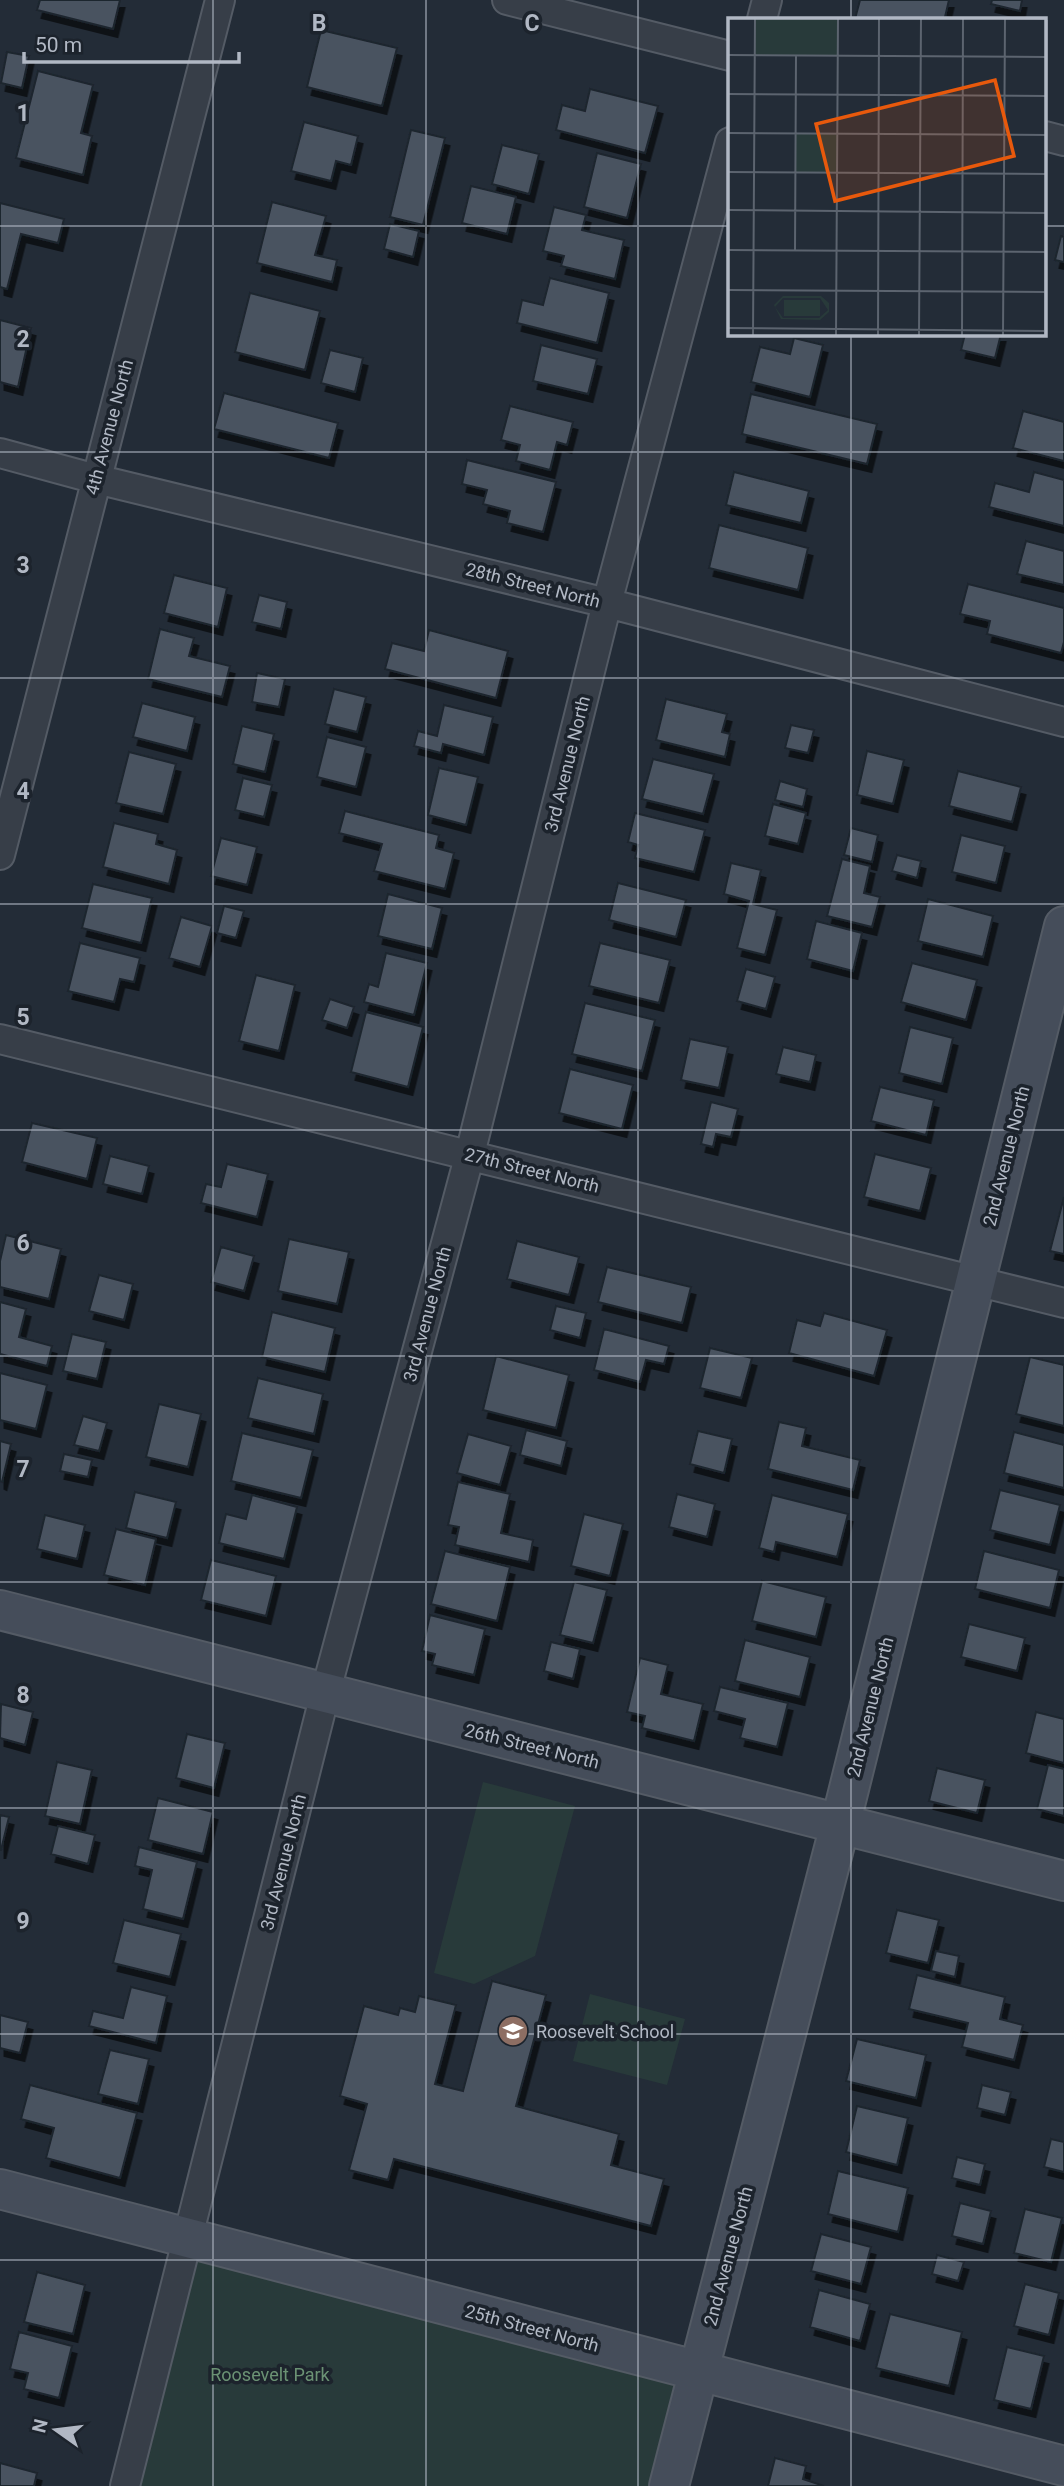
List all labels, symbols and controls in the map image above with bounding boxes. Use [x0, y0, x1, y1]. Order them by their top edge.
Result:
text: B [312, 10, 326, 37]
text: C [524, 10, 540, 37]
inset map [728, 18, 1046, 336]
scale bar [24, 21, 240, 65]
text: 50 m [35, 33, 82, 57]
text: 1 [16, 100, 30, 127]
text: 2 [16, 326, 30, 353]
street label: 4th Avenue North [81, 357, 137, 497]
text: 3 [16, 552, 30, 579]
street label: 28th Street North [464, 558, 602, 612]
street label: 3rd Avenue North [540, 694, 594, 834]
text: 4 [16, 778, 30, 805]
text: 5 [16, 1004, 30, 1031]
street label: 2nd Avenue North [978, 1084, 1034, 1228]
street label: 27th Street North [463, 1143, 601, 1197]
text: 6 [16, 1230, 30, 1257]
street label: 3rd Avenue North [399, 1244, 455, 1384]
text: 7 [16, 1456, 30, 1483]
street label: 2nd Avenue North [842, 1635, 898, 1779]
text: 8 [16, 1682, 30, 1709]
street label: 26th Street North [463, 1719, 601, 1773]
street label: 3rd Avenue North [256, 1792, 310, 1932]
text: 9 [16, 1908, 30, 1935]
school or university icon: Roosevelt School [496, 2014, 530, 2048]
place label: Roosevelt School [536, 2021, 674, 2042]
street label: 2nd Avenue North [699, 2184, 757, 2328]
street label: 25th Street North [463, 2300, 601, 2356]
park label: Roosevelt Park [210, 2364, 331, 2385]
north arrow [21, 2395, 91, 2465]
text: N [27, 2417, 53, 2435]

